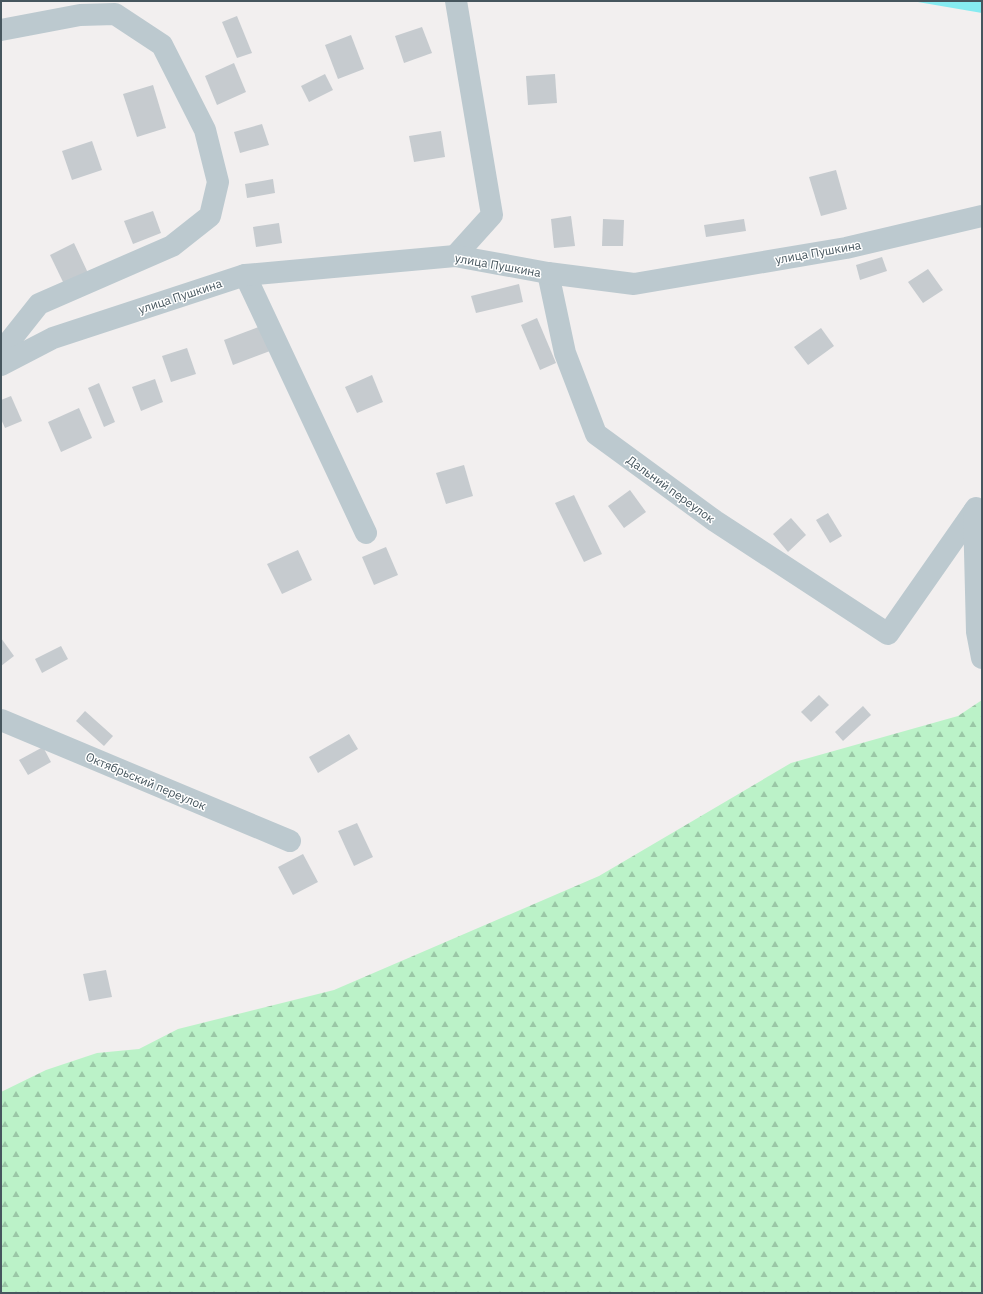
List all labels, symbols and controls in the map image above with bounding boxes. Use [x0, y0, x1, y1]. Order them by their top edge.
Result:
street label: улица Пушкина [774, 237, 863, 267]
street label: улица Пушкина [454, 250, 543, 280]
street label: улица Пушкина [136, 275, 224, 317]
street label: Дальний переулок [624, 452, 718, 526]
street label: Октябрьский переулок [83, 749, 209, 813]

